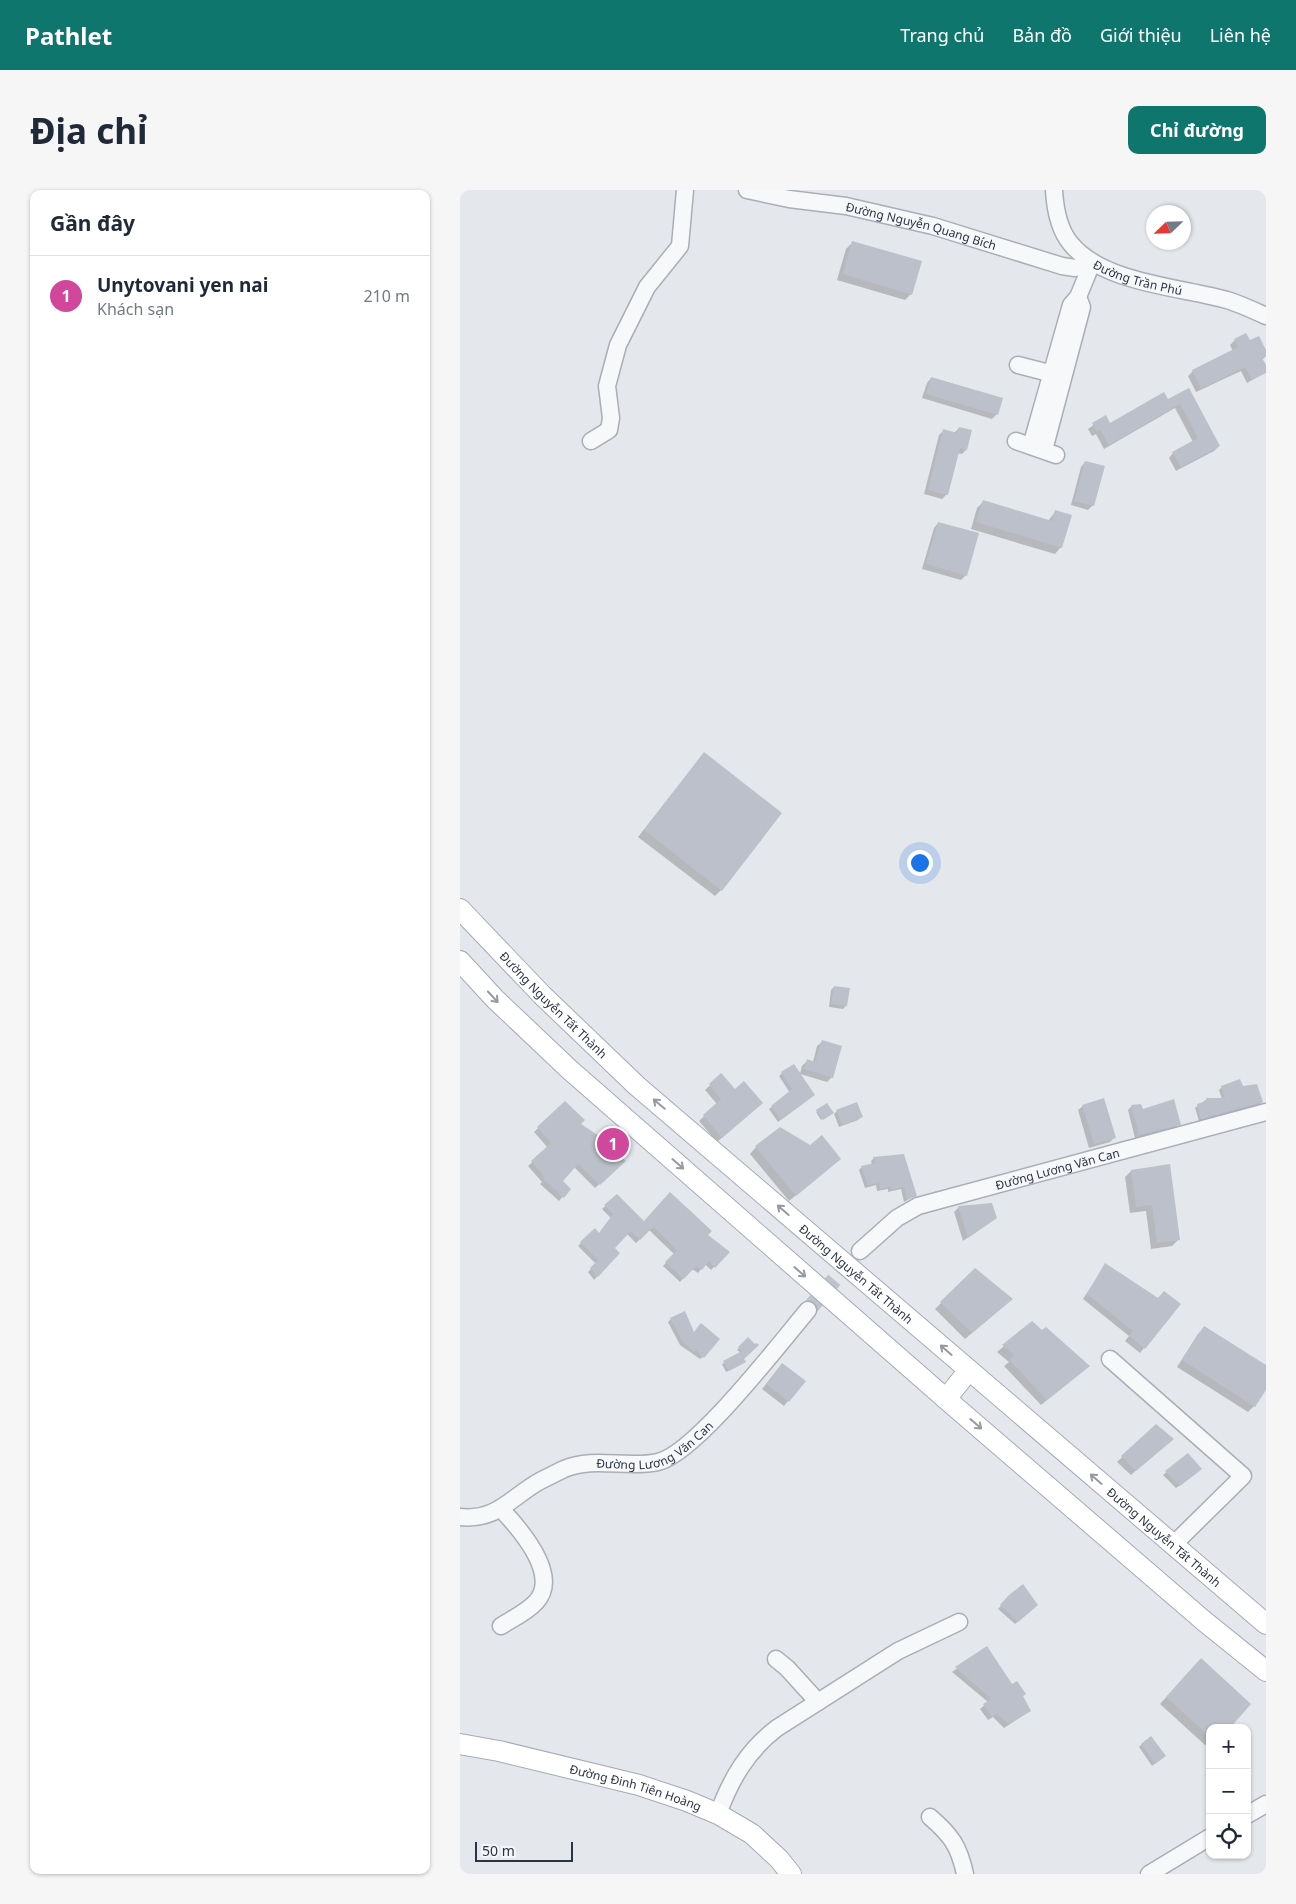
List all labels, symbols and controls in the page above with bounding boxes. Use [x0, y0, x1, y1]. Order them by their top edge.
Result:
text: Pathlet [25, 19, 112, 52]
text: Trang chủ [900, 23, 984, 47]
text: Bản đồ [1012, 23, 1072, 47]
text: Giới thiệu [1100, 23, 1182, 47]
text: Liên hệ [1210, 23, 1271, 47]
button: Chỉ đường [1128, 106, 1266, 154]
text: Địa chỉ [30, 107, 147, 154]
street label: Đường Nguyễn Quang Bích [844, 198, 998, 254]
north arrow [1146, 205, 1191, 250]
text: Gần đây [50, 209, 135, 237]
street label: Đường Trần Phú [1090, 256, 1184, 299]
text: Unytovani yen nai [97, 272, 268, 298]
text: 1 [61, 285, 71, 307]
text: 210 m [363, 285, 410, 307]
text: Khách sạn [97, 298, 174, 320]
your location [907, 850, 933, 876]
street label: Đường Nguyễn Tất Thành [496, 948, 611, 1062]
one-way arrow [487, 990, 499, 1003]
one-way arrow [653, 1099, 666, 1110]
pin: 1 [597, 1125, 629, 1163]
street label: Đường Lương Văn Can [993, 1144, 1121, 1193]
one-way arrow [672, 1159, 685, 1170]
one-way arrow [777, 1205, 790, 1216]
street label: Đường Nguyễn Tất Thành [796, 1220, 917, 1327]
one-way arrow [794, 1266, 807, 1277]
one-way arrow [940, 1344, 953, 1356]
street label: Đường Lương Văn Can [596, 1417, 716, 1473]
one-way arrow [969, 1419, 982, 1430]
one-way arrow [1090, 1473, 1103, 1484]
street label: Đường Nguyễn Tất Thành [1103, 1483, 1225, 1590]
map controls [1206, 1724, 1251, 1859]
button: + [1206, 1724, 1251, 1769]
street label: Đường Đinh Tiên Hoàng [568, 1760, 704, 1815]
button: − [1206, 1769, 1251, 1814]
button: locate [1206, 1814, 1251, 1859]
scale bar [475, 1839, 572, 1862]
text: 50 m [482, 1841, 515, 1860]

